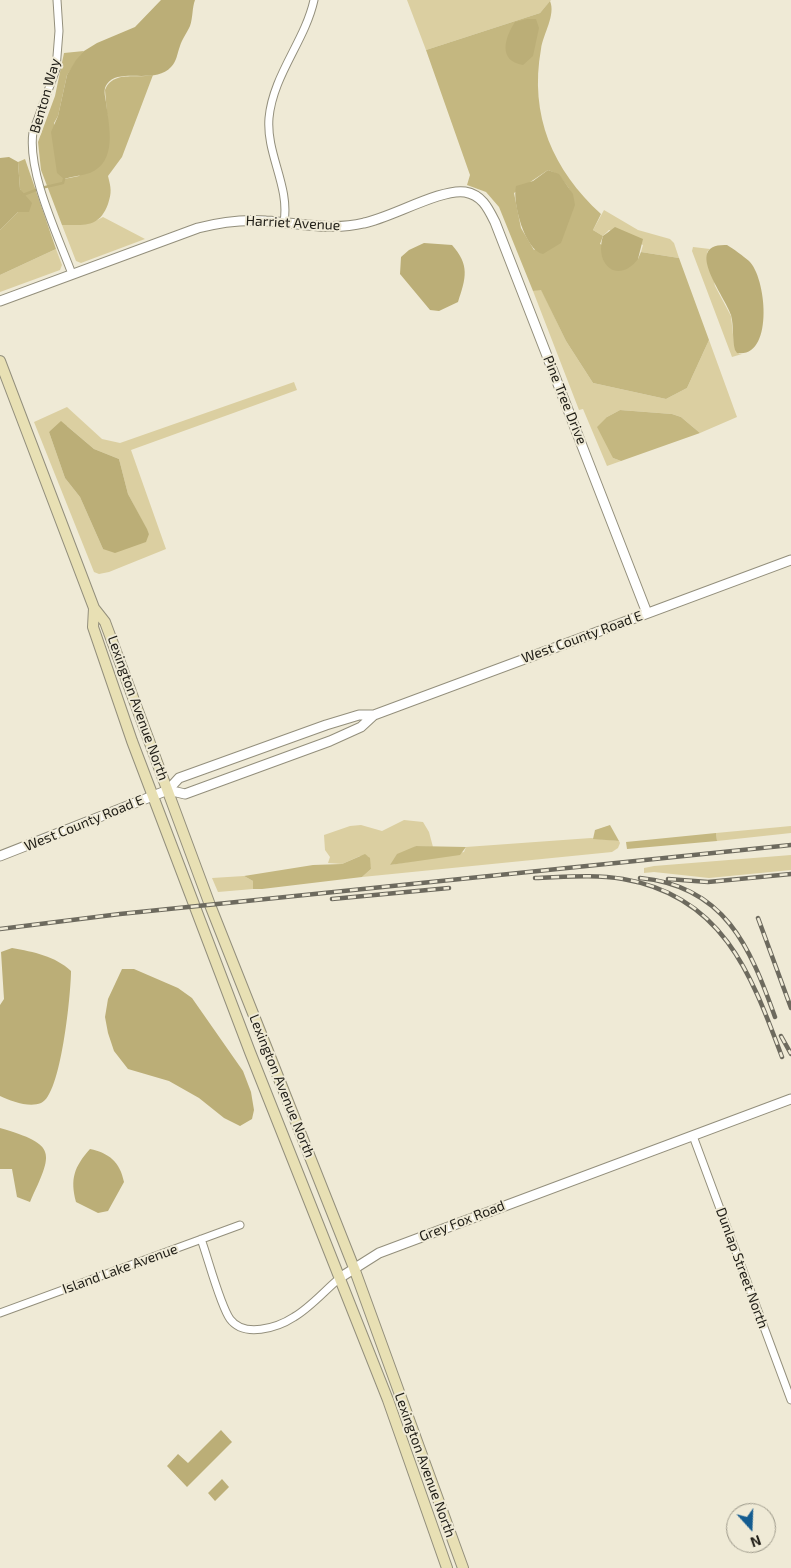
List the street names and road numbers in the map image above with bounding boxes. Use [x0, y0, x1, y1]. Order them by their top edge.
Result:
street label: Benton Way [26, 57, 64, 135]
street label: Harriet Avenue [245, 212, 341, 234]
street label: Pine Tree Drive [540, 353, 590, 447]
street label: West County Road E [519, 607, 645, 667]
street label: Lexington Avenue North [104, 633, 172, 783]
street label: West County Road E [22, 791, 146, 855]
street label: Lexington Avenue North [246, 1012, 318, 1160]
street label: Grey Fox Road [417, 1197, 507, 1245]
street label: Dunlap Street North [712, 1205, 772, 1331]
street label: Island Lake Avenue [60, 1240, 180, 1298]
street label: Lexington Avenue North [391, 1390, 459, 1540]

